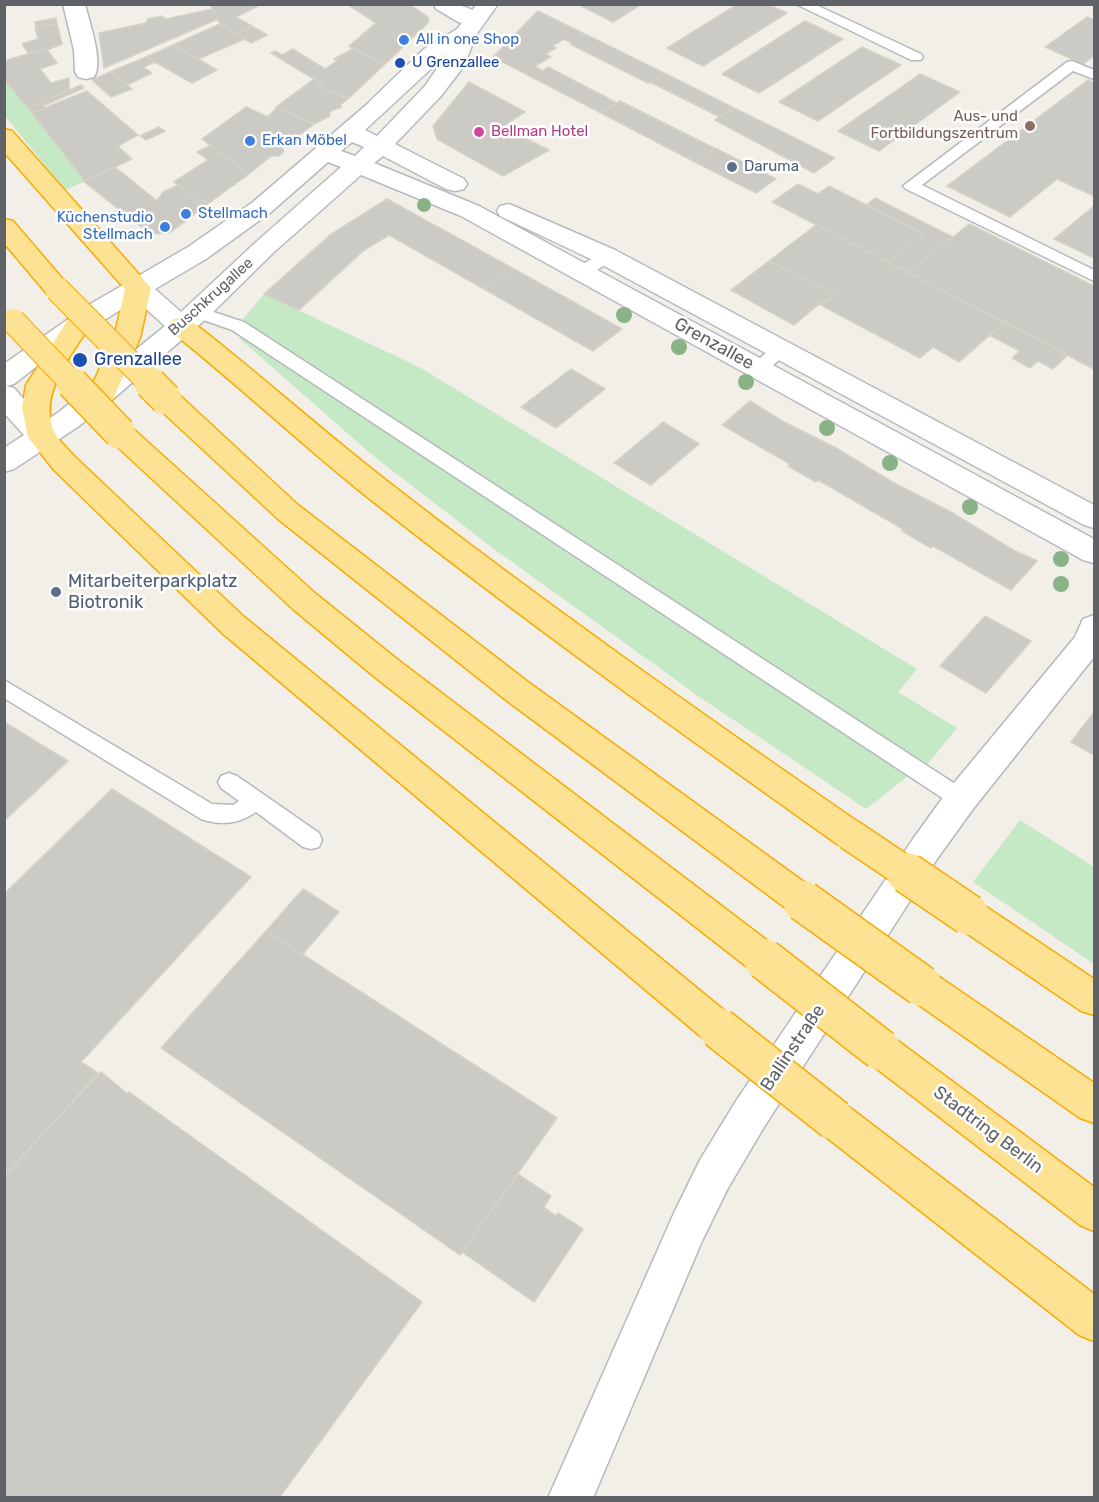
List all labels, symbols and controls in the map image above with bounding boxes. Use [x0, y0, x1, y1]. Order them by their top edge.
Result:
place label: All in one Shop [416, 31, 519, 49]
marker: All in one Shop [397, 33, 411, 47]
place label: U Grenzallee [412, 54, 499, 72]
marker: U Grenzallee [393, 56, 407, 70]
place label: Aus- und Fortbildungszentrum [871, 108, 1018, 143]
marker: Aus- und Fortbildungszentrum [1023, 119, 1037, 133]
place label: Bellman Hotel [491, 123, 588, 141]
marker: Bellman Hotel [472, 125, 486, 139]
place label: Erkan Möbel [262, 132, 347, 150]
marker: Erkan Möbel [243, 134, 257, 148]
place label: Daruma [744, 158, 799, 176]
marker: Daruma [725, 160, 739, 174]
place label: Stellmach [198, 205, 268, 223]
marker: Stellmach [179, 207, 193, 221]
place label: Küchenstudio Stellmach [57, 209, 153, 244]
marker: Küchenstudio Stellmach [158, 220, 172, 234]
street label: Buschkrugallee [165, 254, 257, 340]
street label: Grenzallee [670, 313, 758, 375]
place label: Grenzallee [94, 349, 182, 371]
marker: Grenzallee [71, 351, 89, 369]
place label: Mitarbeiterparkplatz Biotronik [68, 571, 238, 614]
marker: Mitarbeiterparkplatz Biotronik [49, 585, 63, 599]
street label: Ballinstraße [756, 1001, 830, 1095]
street label: Stadtring Berlin [929, 1082, 1047, 1178]

